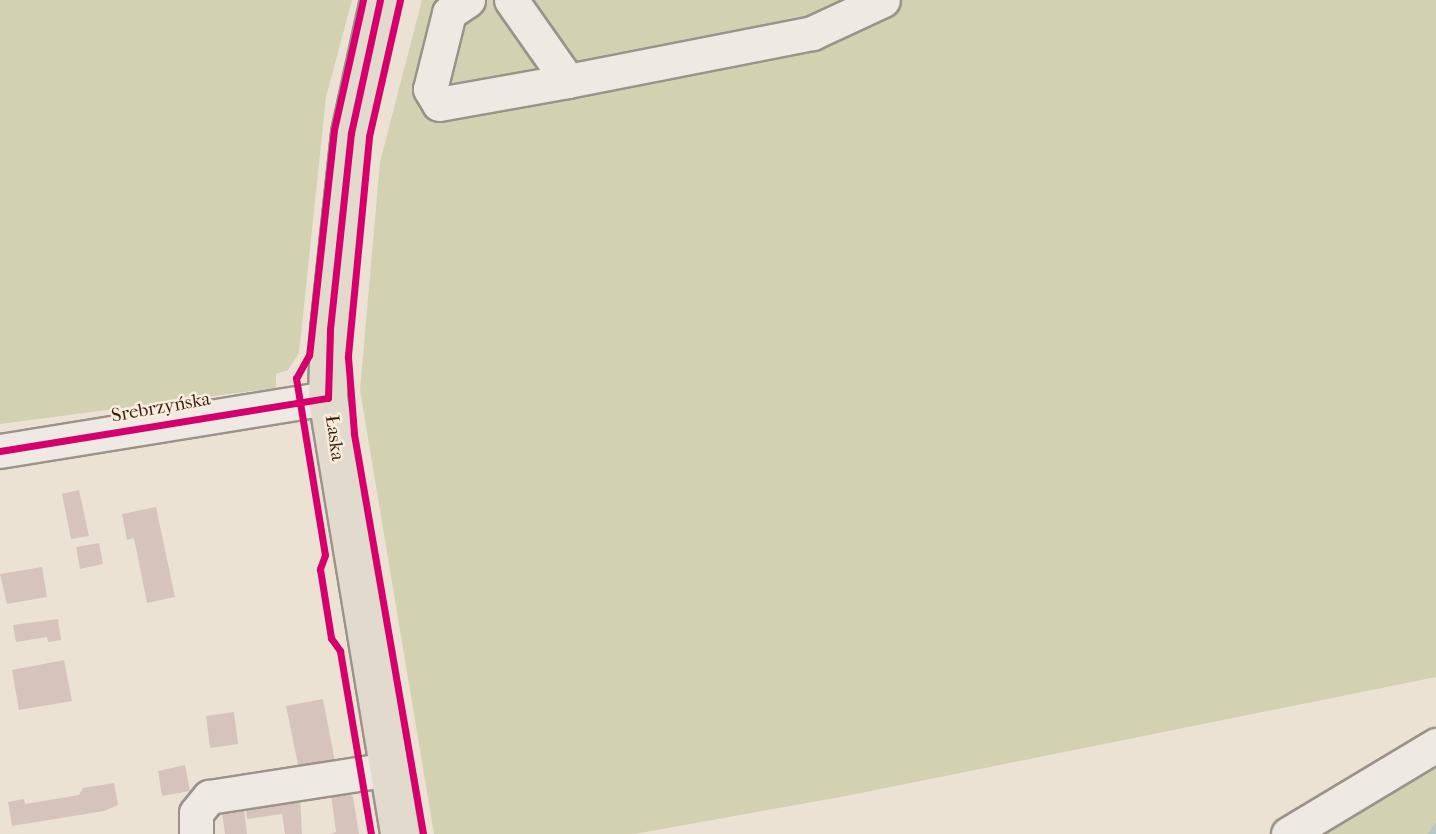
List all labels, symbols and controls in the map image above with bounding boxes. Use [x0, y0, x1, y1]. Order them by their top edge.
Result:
street label: Srebrzyńska [110, 388, 212, 428]
street label: Łaska [320, 414, 348, 462]

